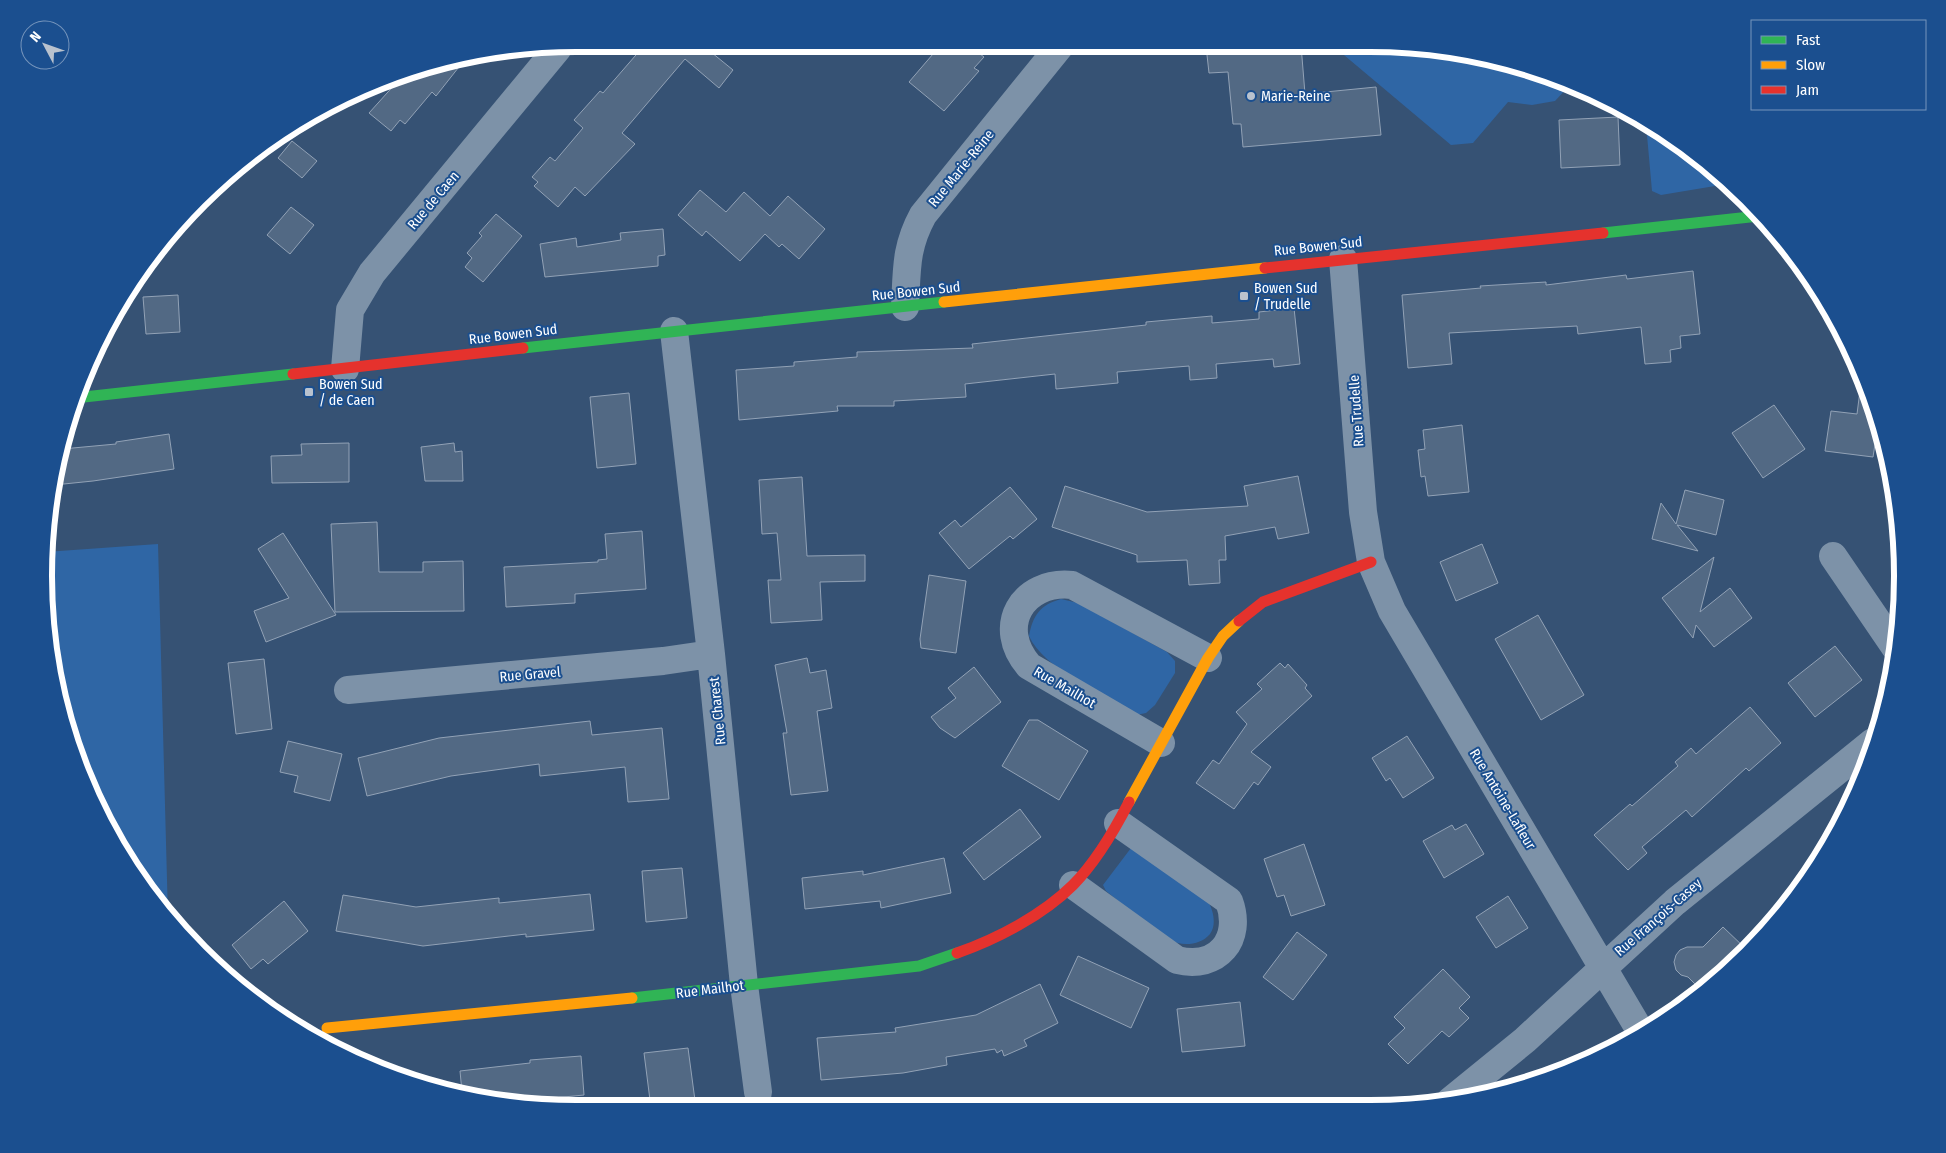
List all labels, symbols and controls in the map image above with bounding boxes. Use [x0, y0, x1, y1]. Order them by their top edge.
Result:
north arrow [20, 20, 70, 70]
legend [1751, 20, 1926, 110]
text: N [26, 28, 45, 46]
text: Fast [1796, 31, 1820, 49]
text: Slow [1796, 56, 1825, 74]
text: Jam [1796, 81, 1819, 99]
place label: Marie-Reine [1261, 88, 1331, 105]
marker: Marie-Reine [1245, 90, 1257, 102]
street label: Rue Marie-Reine [925, 126, 998, 210]
street label: Rue de Caen [404, 168, 463, 233]
street label: Rue Bowen Sud [1273, 233, 1363, 260]
street label: Rue Bowen Sud [871, 278, 961, 305]
place label: Bowen Sud / Trudelle [1254, 280, 1318, 313]
marker: Bowen Sud / Trudelle [1238, 290, 1250, 302]
street label: Rue Bowen Sud [468, 321, 558, 348]
street label: Rue Trudelle [1345, 374, 1367, 448]
place label: Bowen Sud / de Caen [319, 376, 383, 409]
marker: Bowen Sud / de Caen [303, 386, 315, 398]
street label: Rue Gravel [499, 663, 561, 686]
street label: Rue Mailhot [1031, 663, 1099, 712]
street label: Rue Charest [705, 676, 730, 746]
street label: Rue Antoine-Lafleur [1466, 746, 1539, 853]
street label: Rue François-Casey [1611, 874, 1706, 960]
street label: Rue Mailhot [675, 977, 746, 1002]

